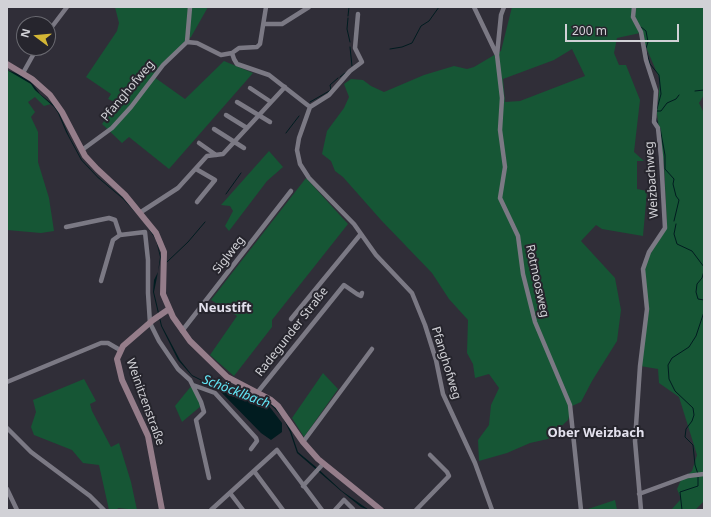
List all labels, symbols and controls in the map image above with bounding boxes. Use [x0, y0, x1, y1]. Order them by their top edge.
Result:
north arrow [16, 16, 56, 56]
scale bar [567, 16, 681, 42]
text: 200 m [572, 22, 607, 39]
text: N [16, 26, 33, 39]
street label: Pfanghofweg [98, 58, 158, 124]
street label: Weizbachweg [642, 141, 662, 219]
street label: Siglweg [210, 233, 248, 277]
street label: Rotmoosweg [522, 243, 552, 319]
street label: Radegunder Straße [253, 284, 331, 380]
district label: Neustift [198, 300, 252, 316]
street label: Pfanghofweg [428, 325, 464, 401]
street label: Weinitzenstraße [123, 357, 167, 447]
water label: Schöcklbach [200, 372, 272, 412]
district label: Ober Weizbach [548, 425, 644, 441]

